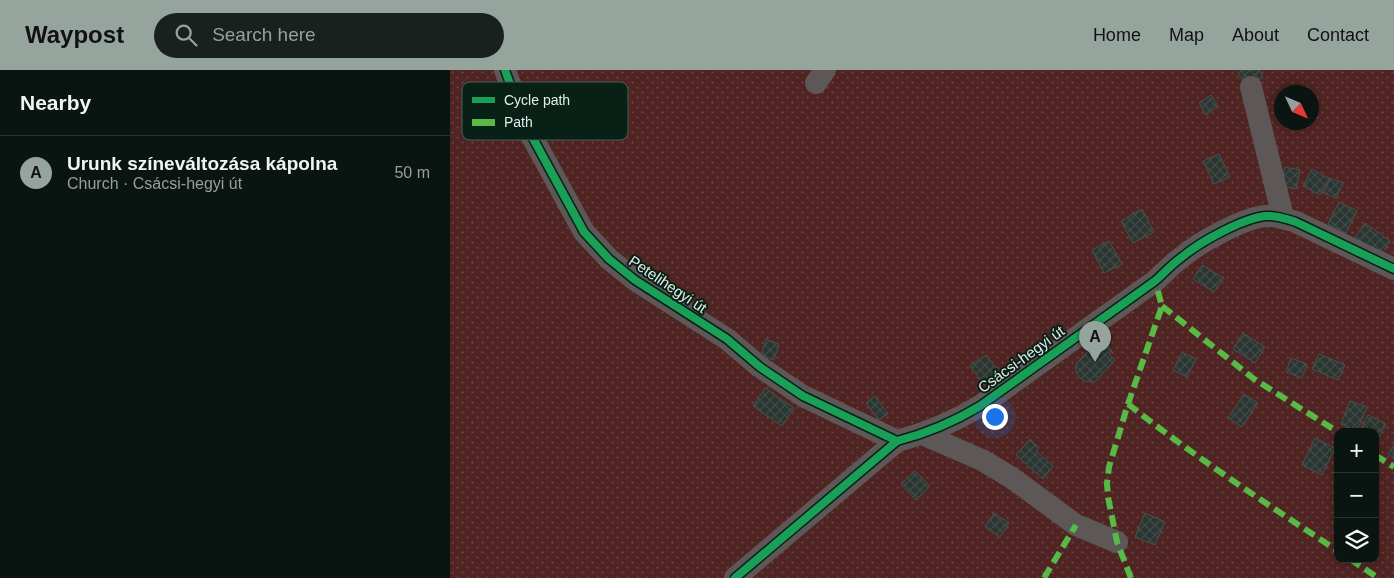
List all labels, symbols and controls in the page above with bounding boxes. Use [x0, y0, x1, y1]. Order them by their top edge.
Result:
search box [154, 13, 504, 58]
text: Waypost [25, 21, 124, 48]
icon: search [172, 21, 200, 49]
text: Search here [212, 24, 316, 45]
text: Home [1093, 25, 1141, 45]
text: Map [1169, 25, 1204, 45]
text: About [1232, 25, 1279, 45]
text: Contact [1307, 25, 1369, 45]
legend [462, 82, 628, 140]
north arrow [1274, 85, 1319, 130]
text: Nearby [20, 91, 91, 114]
text: Cycle path [504, 92, 570, 108]
text: Path [504, 114, 533, 130]
text: Urunk színeváltozása kápolna [67, 153, 337, 174]
text: A [30, 164, 42, 181]
text: 50 m [394, 164, 430, 181]
text: Church · Csácsi-hegyi út [67, 175, 242, 192]
street label: Petelihegyi út [626, 252, 711, 317]
pin: A [1079, 321, 1111, 362]
street label: Csácsi-hegyi út [975, 322, 1068, 396]
your location [982, 404, 1008, 430]
map controls [1334, 428, 1379, 563]
button: + [1334, 428, 1379, 473]
button: − [1334, 473, 1379, 518]
button: layers [1334, 518, 1379, 563]

